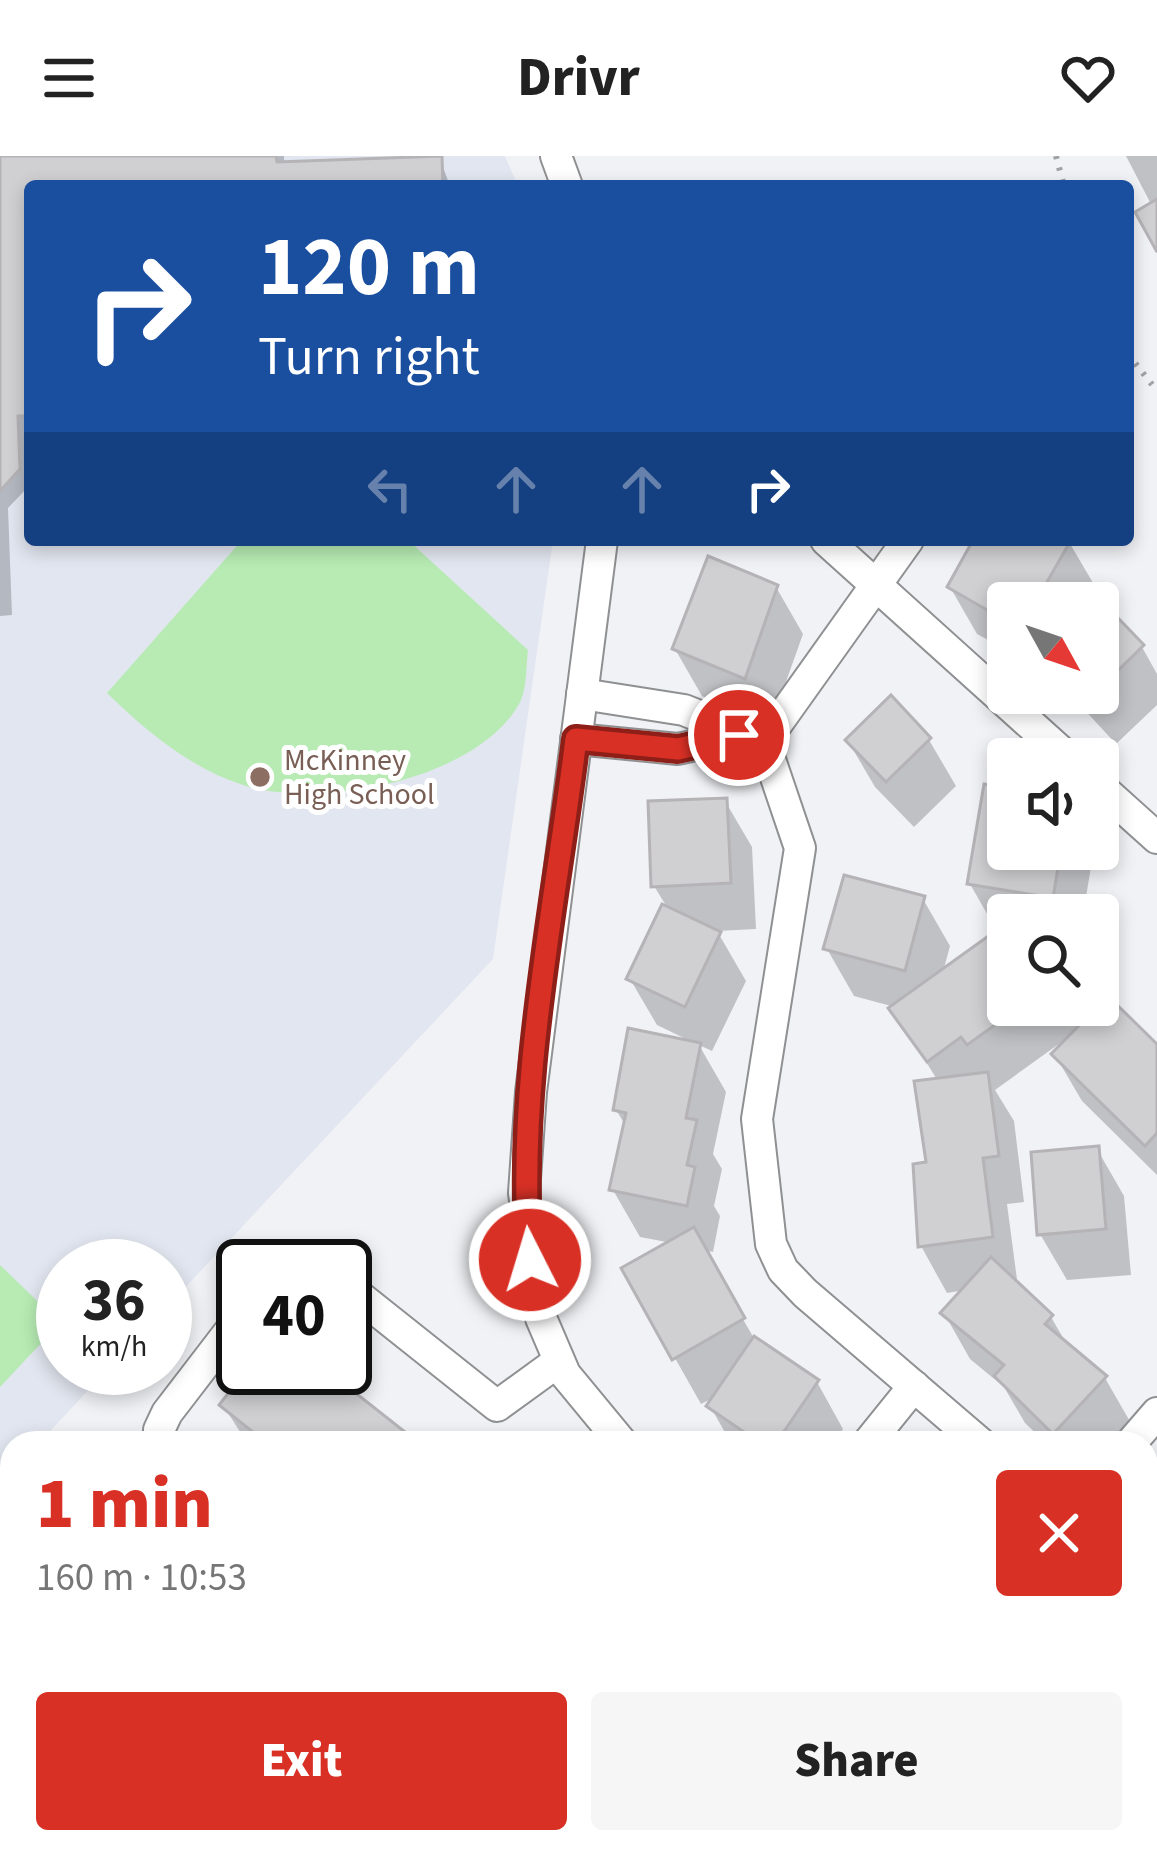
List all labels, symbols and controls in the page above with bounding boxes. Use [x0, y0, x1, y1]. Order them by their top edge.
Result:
text: Drivr [517, 40, 640, 117]
icon: menu [36, 45, 102, 111]
icon: heart [1055, 45, 1121, 111]
text: 120 m [258, 208, 480, 328]
icon: right [60, 228, 216, 384]
text: Turn right [258, 319, 480, 396]
icon: left [357, 456, 423, 522]
icon: ahead [483, 456, 549, 522]
icon: ahead [609, 456, 675, 522]
icon: right [735, 456, 801, 522]
north arrow [987, 582, 1119, 714]
map controls [987, 582, 1119, 1026]
pin [688, 684, 790, 786]
icon: arrive [706, 702, 772, 768]
button: sound [987, 738, 1119, 870]
place label: McKinney High School [284, 739, 435, 816]
marker: McKinney High School [247, 764, 273, 790]
button: search [987, 894, 1119, 1026]
position arrow [467, 1197, 593, 1323]
speed limit sign: 40 [216, 1239, 372, 1395]
text: 36 [82, 1259, 146, 1344]
text: km/h [81, 1325, 147, 1368]
text: 1 min [36, 1453, 213, 1556]
button: close [996, 1470, 1122, 1596]
text: 160 m · 10:53 [36, 1550, 247, 1606]
button: Exit [36, 1692, 567, 1830]
button: Share [591, 1692, 1122, 1830]

